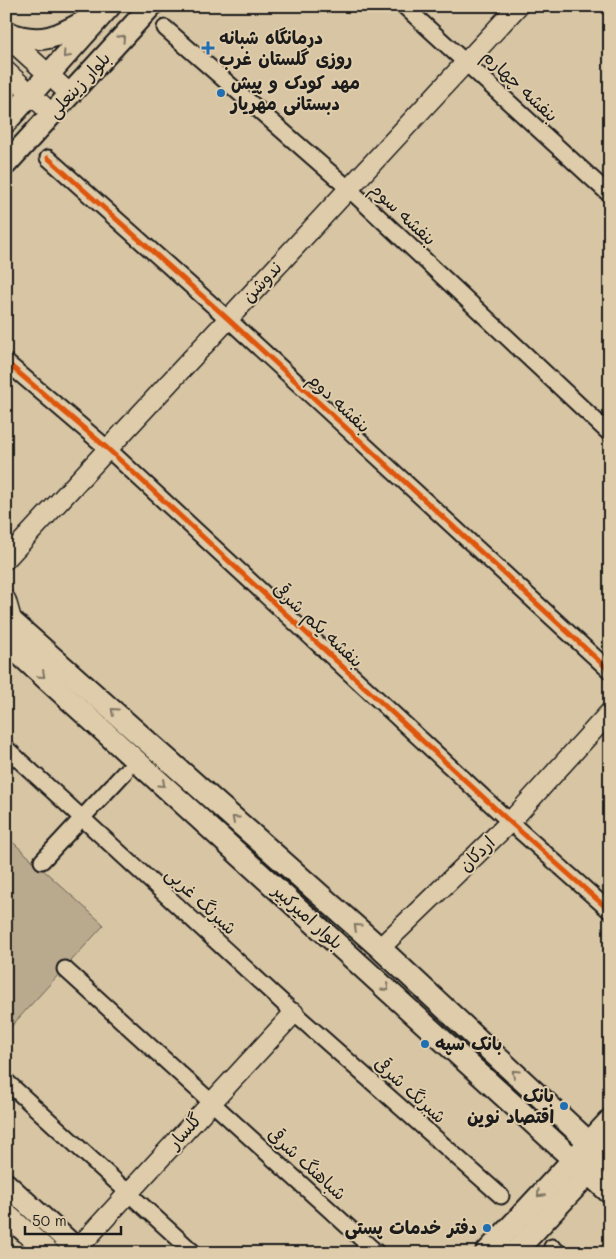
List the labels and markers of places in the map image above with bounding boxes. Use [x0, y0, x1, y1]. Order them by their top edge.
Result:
place label: درمانگاه شبانه روزی گلستان غرب [219, 25, 352, 70]
marker: درمانگاه شبانه روزی گلستان غرب [201, 41, 215, 55]
place label: مهد کودک و پیش دبستانی مهریار [229, 70, 360, 116]
marker: مهد کودک و پیش دبستانی مهریار [215, 87, 227, 99]
place label: بانک سپه [435, 1031, 502, 1056]
marker: بانک سپه [419, 1038, 431, 1050]
place label: بانک اقتصاد نوین [467, 1083, 554, 1128]
marker: بانک اقتصاد نوین [558, 1100, 570, 1112]
place label: دفتر خدمات پستی [345, 1215, 477, 1240]
marker: دفتر خدمات پستی [481, 1222, 493, 1234]

